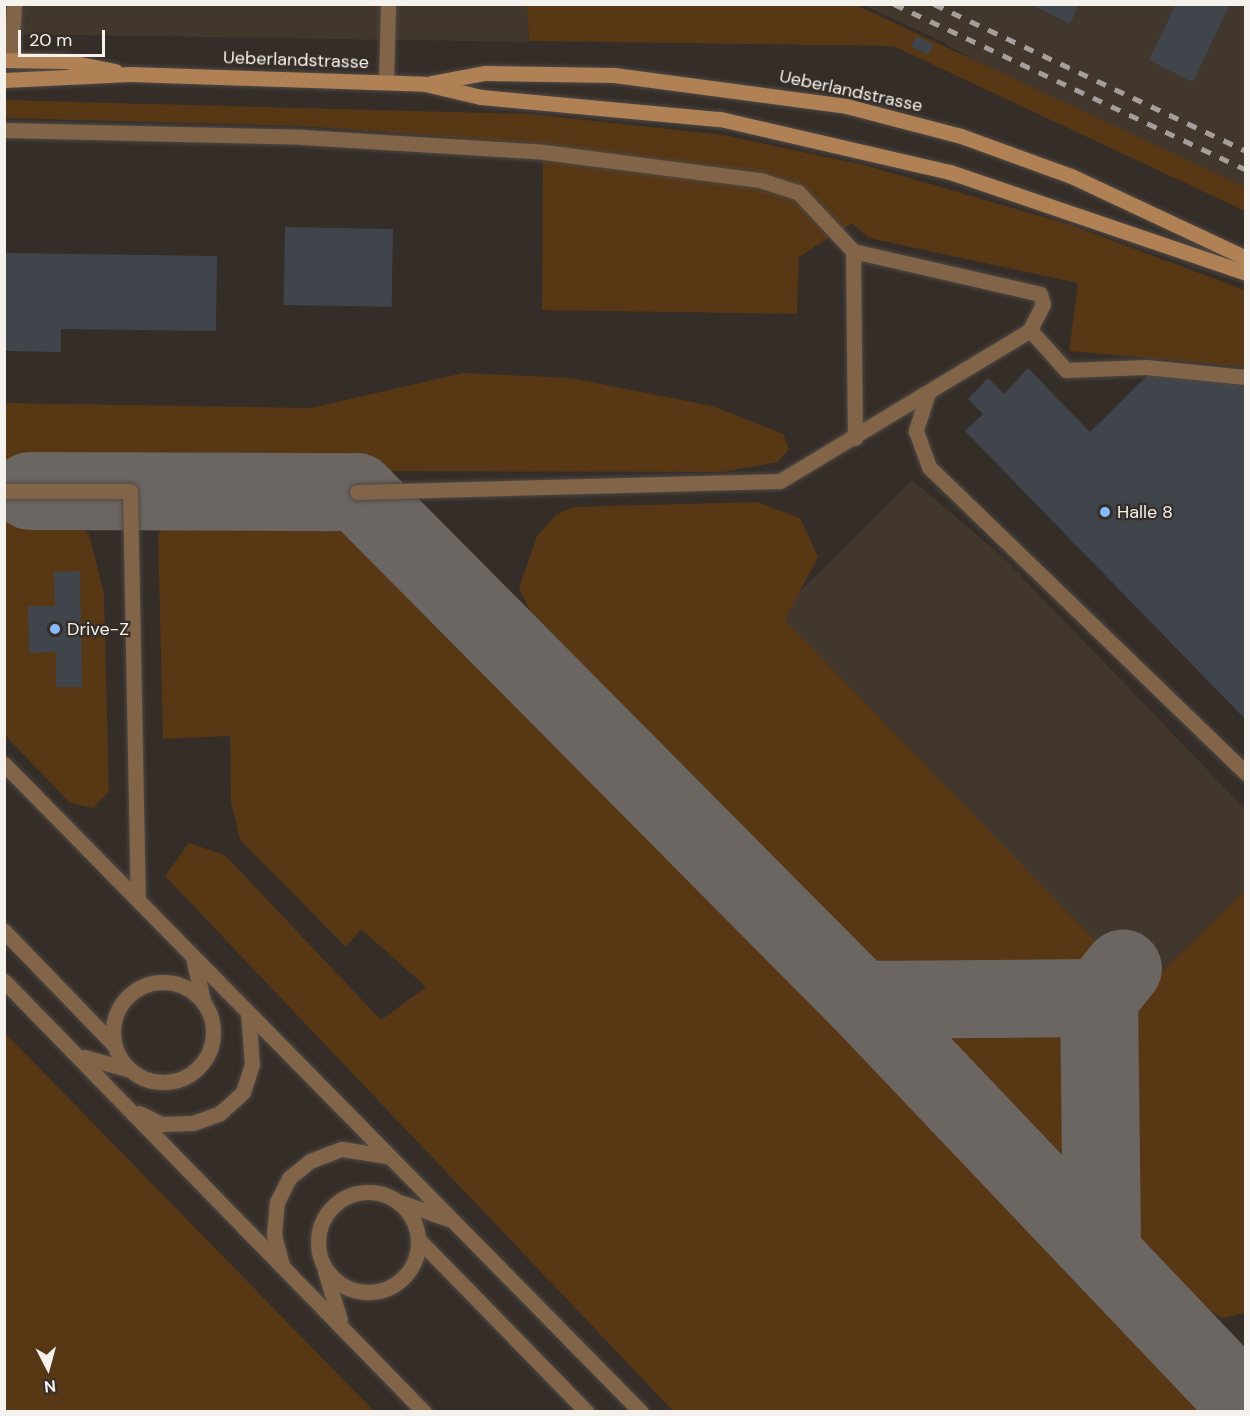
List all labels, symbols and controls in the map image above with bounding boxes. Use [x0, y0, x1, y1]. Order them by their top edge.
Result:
scale bar [21, 18, 108, 56]
text: 20 m [29, 28, 72, 52]
street label: Ueberlandstrasse [223, 47, 369, 73]
street label: Ueberlandstrasse [777, 65, 925, 117]
place label: Halle 8 [1117, 501, 1173, 523]
marker: Halle 8 [1098, 505, 1112, 519]
place label: Drive-Z [67, 618, 129, 640]
marker: Drive-Z [48, 622, 62, 636]
north arrow [18, 1338, 78, 1398]
text: N [43, 1375, 57, 1397]

